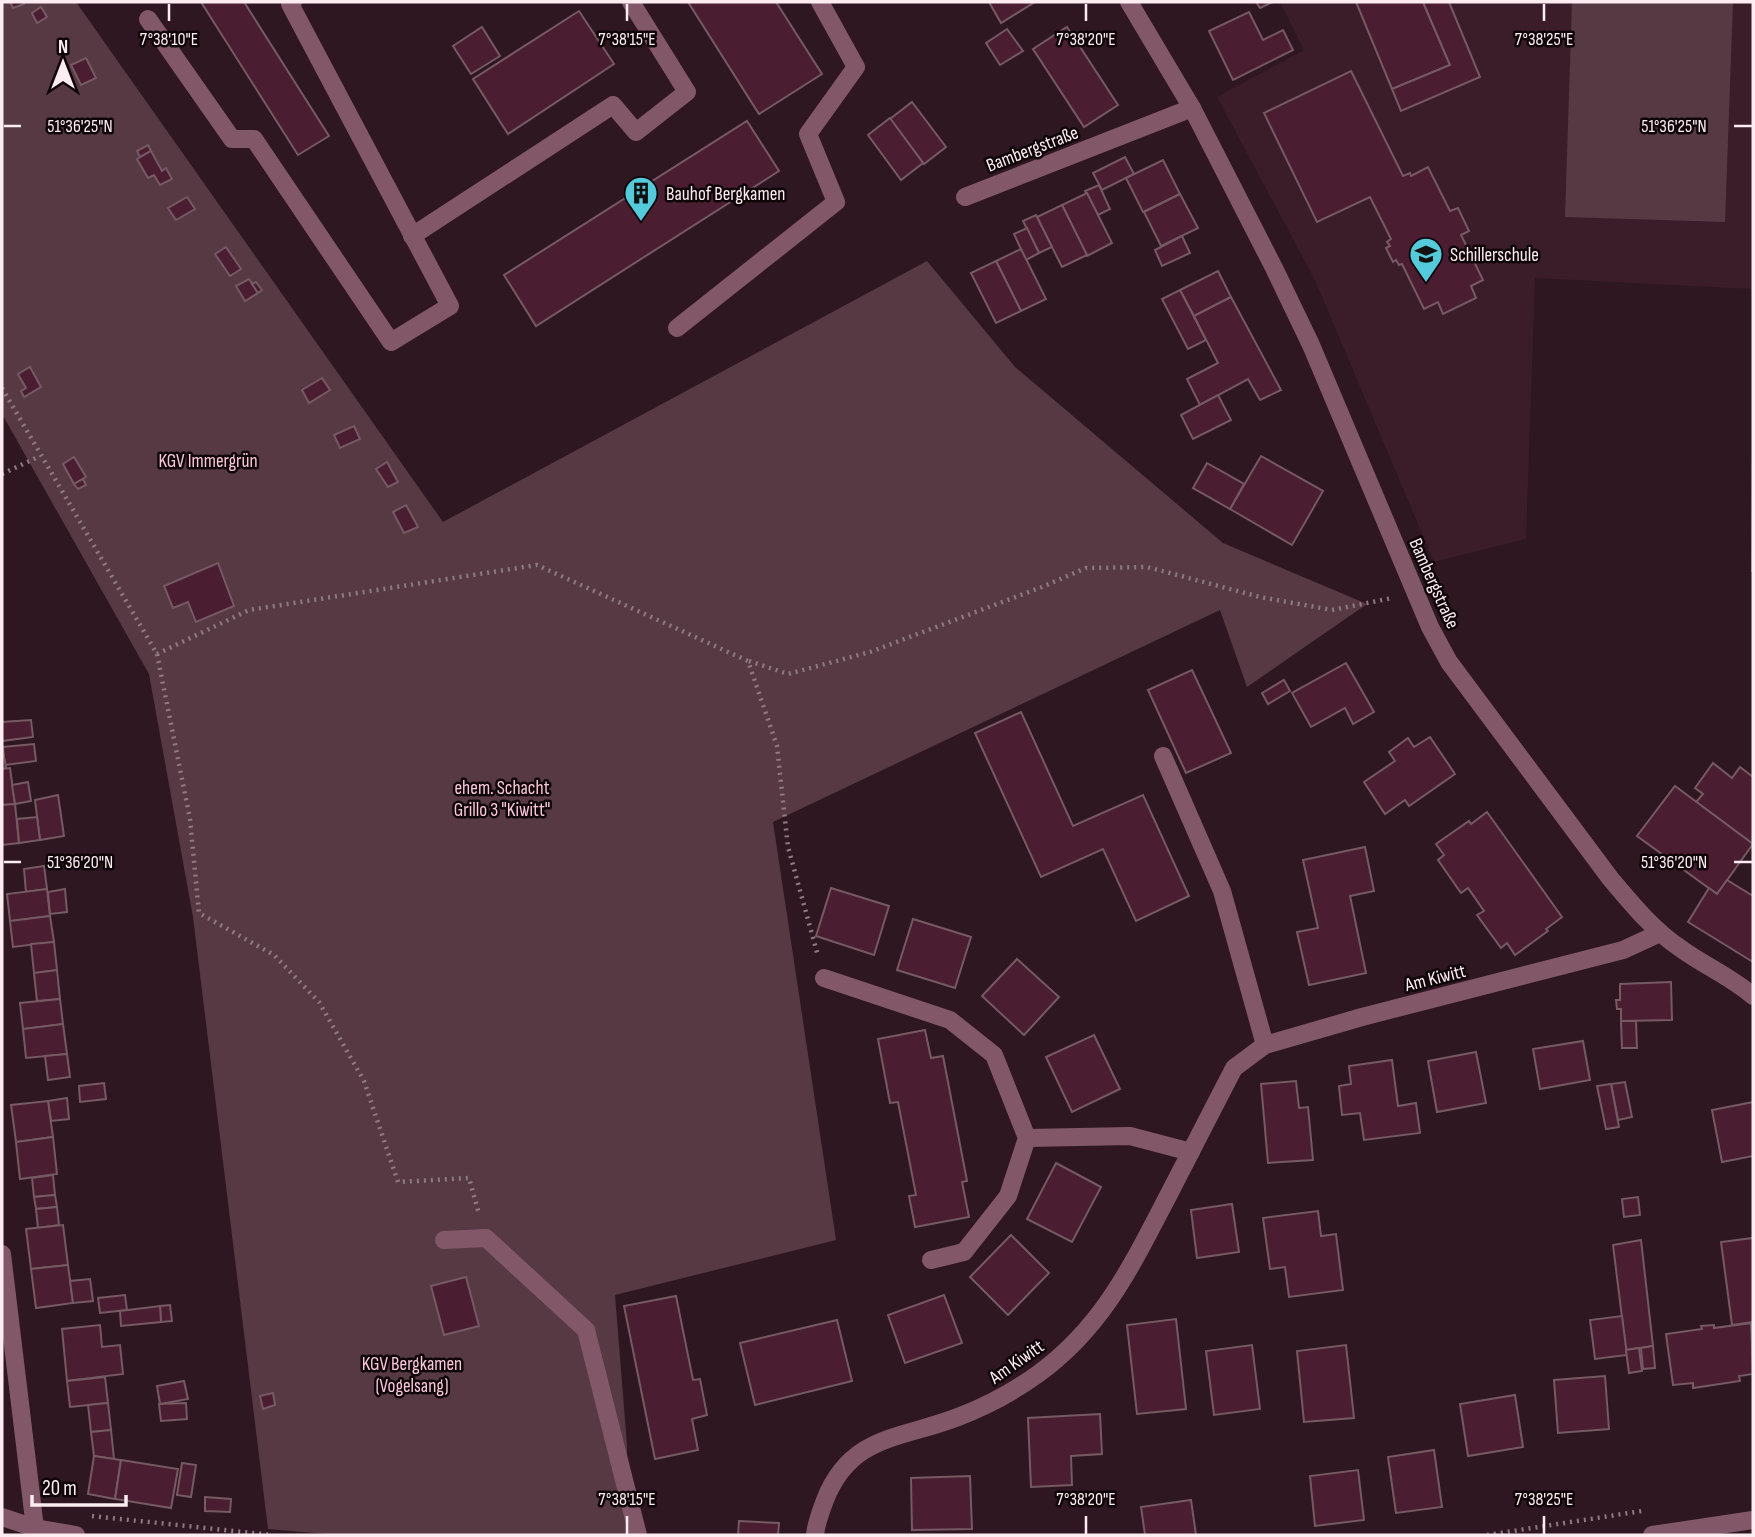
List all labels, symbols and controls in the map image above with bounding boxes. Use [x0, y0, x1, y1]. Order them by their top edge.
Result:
north arrow [28, 28, 98, 98]
text: 7°38'10"E [140, 29, 198, 50]
text: 7°38'15"E [598, 29, 656, 50]
text: 7°38'20"E [1056, 29, 1116, 50]
text: 7°38'25"E [1515, 29, 1573, 50]
text: N [58, 36, 68, 59]
text: 51°36'25"N [47, 116, 113, 137]
text: 51°36'25"N [1641, 116, 1707, 137]
street label: Bambergstraße [983, 121, 1082, 177]
building icon: Bauhof Bergkamen [622, 174, 660, 223]
place label: Bauhof Bergkamen [666, 183, 785, 206]
school or university icon: Schillerschule [1407, 235, 1445, 284]
place label: Schillerschule [1450, 244, 1539, 267]
park label: KGV Immergrün [158, 450, 258, 473]
street label: Bambergstraße [1403, 535, 1464, 632]
park label: ehem. Schacht Grillo 3 "Kiwitt" [454, 777, 550, 822]
text: 51°36'20"N [47, 852, 113, 873]
text: 51°36'20"N [1641, 852, 1707, 873]
street label: Am Kiwitt [1402, 960, 1468, 997]
street label: Am Kiwitt [984, 1335, 1049, 1390]
park label: KGV Bergkamen (Vogelsang) [362, 1353, 462, 1398]
scale bar [32, 1464, 126, 1508]
text: 20 m [42, 1476, 77, 1501]
text: 7°38'15"E [598, 1489, 656, 1510]
text: 7°38'20"E [1056, 1489, 1116, 1510]
text: 7°38'25"E [1515, 1489, 1573, 1510]

